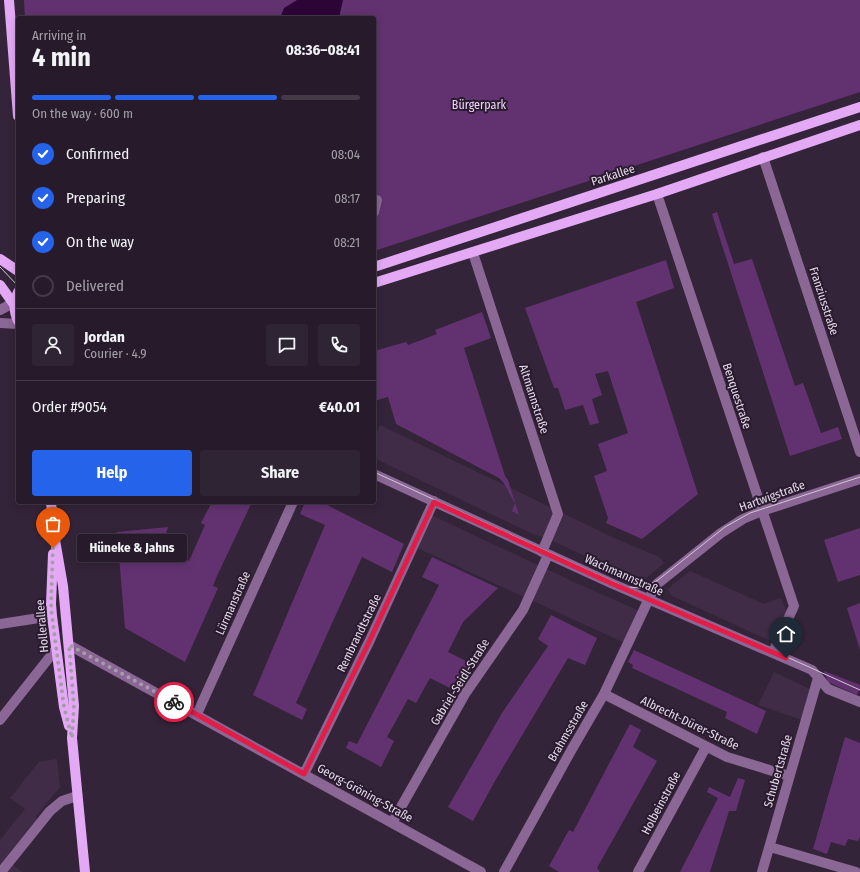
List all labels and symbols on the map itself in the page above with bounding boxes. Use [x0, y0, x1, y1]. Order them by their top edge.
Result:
park label: Bürgerpark [452, 98, 507, 112]
street label: Parkallee [589, 161, 637, 189]
street label: Franziusstraße [806, 265, 842, 337]
street label: Benquestraße [720, 361, 754, 431]
street label: Altmannstraße [516, 362, 552, 436]
street label: Hartwigstraße [737, 478, 807, 514]
pin [36, 507, 70, 548]
callout: Hüneke & Jahns [77, 534, 187, 562]
street label: Wachmannstraße [582, 551, 666, 599]
street label: Lürmanstraße [213, 569, 253, 637]
street label: Rembrandtstraße [334, 592, 384, 674]
street label: Hollerallee [33, 599, 51, 653]
pin [769, 617, 803, 658]
street label: Gabriel-Seidl-Straße [428, 636, 492, 728]
courier [154, 682, 194, 722]
street label: Albrecht-Dürer-Straße [639, 693, 742, 753]
street label: Brahmsstraße [545, 698, 591, 764]
street label: Schubertstraße [761, 733, 795, 809]
street label: Georg-Gröning-Straße [315, 761, 415, 825]
street label: Holbeinstraße [639, 769, 684, 837]

